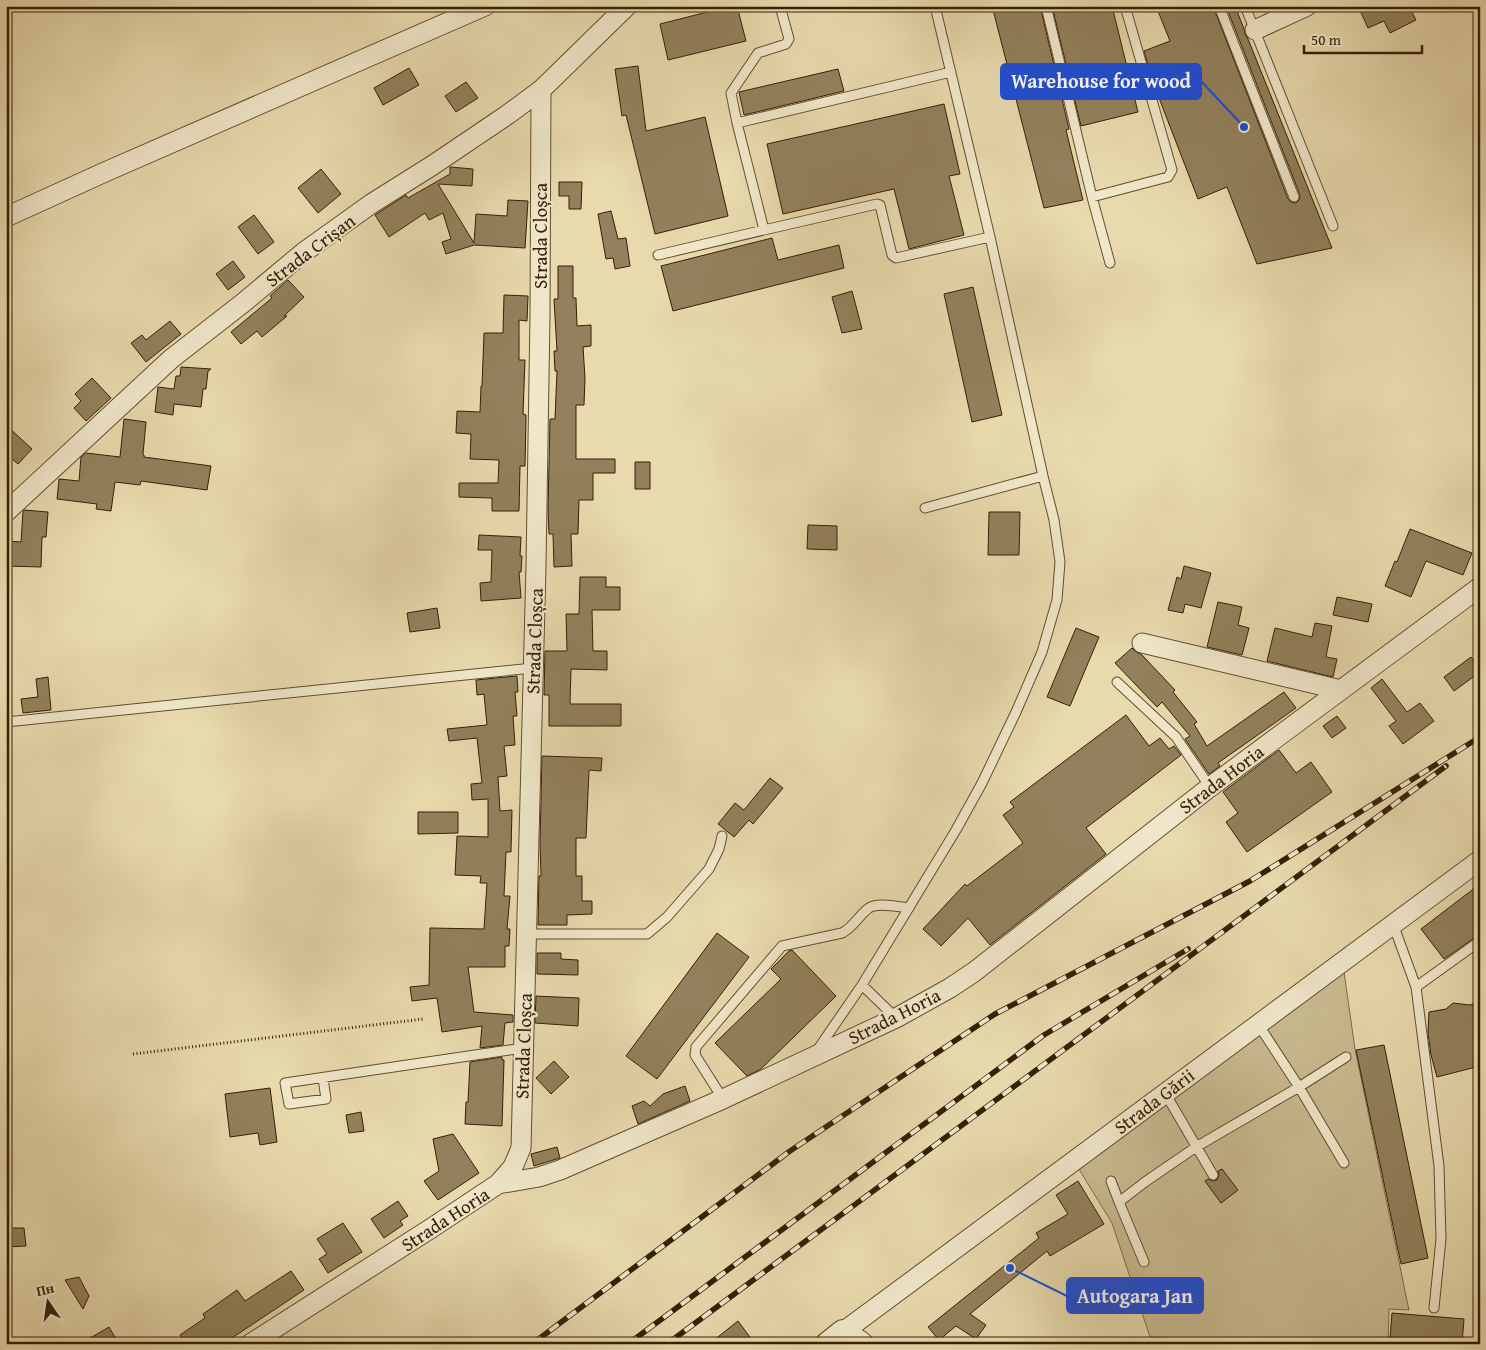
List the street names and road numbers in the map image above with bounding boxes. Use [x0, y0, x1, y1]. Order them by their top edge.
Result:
street label: Strada Cloșca [526, 183, 554, 289]
street label: Strada Crișan [259, 207, 361, 293]
street label: Strada Cloșca [518, 587, 550, 695]
street label: Strada Horia [1172, 738, 1270, 820]
street label: Strada Horia [843, 981, 945, 1051]
street label: Strada Cloșca [507, 992, 539, 1100]
street label: Strada Gării [1108, 1061, 1200, 1141]
street label: Strada Horia [395, 1180, 495, 1258]

